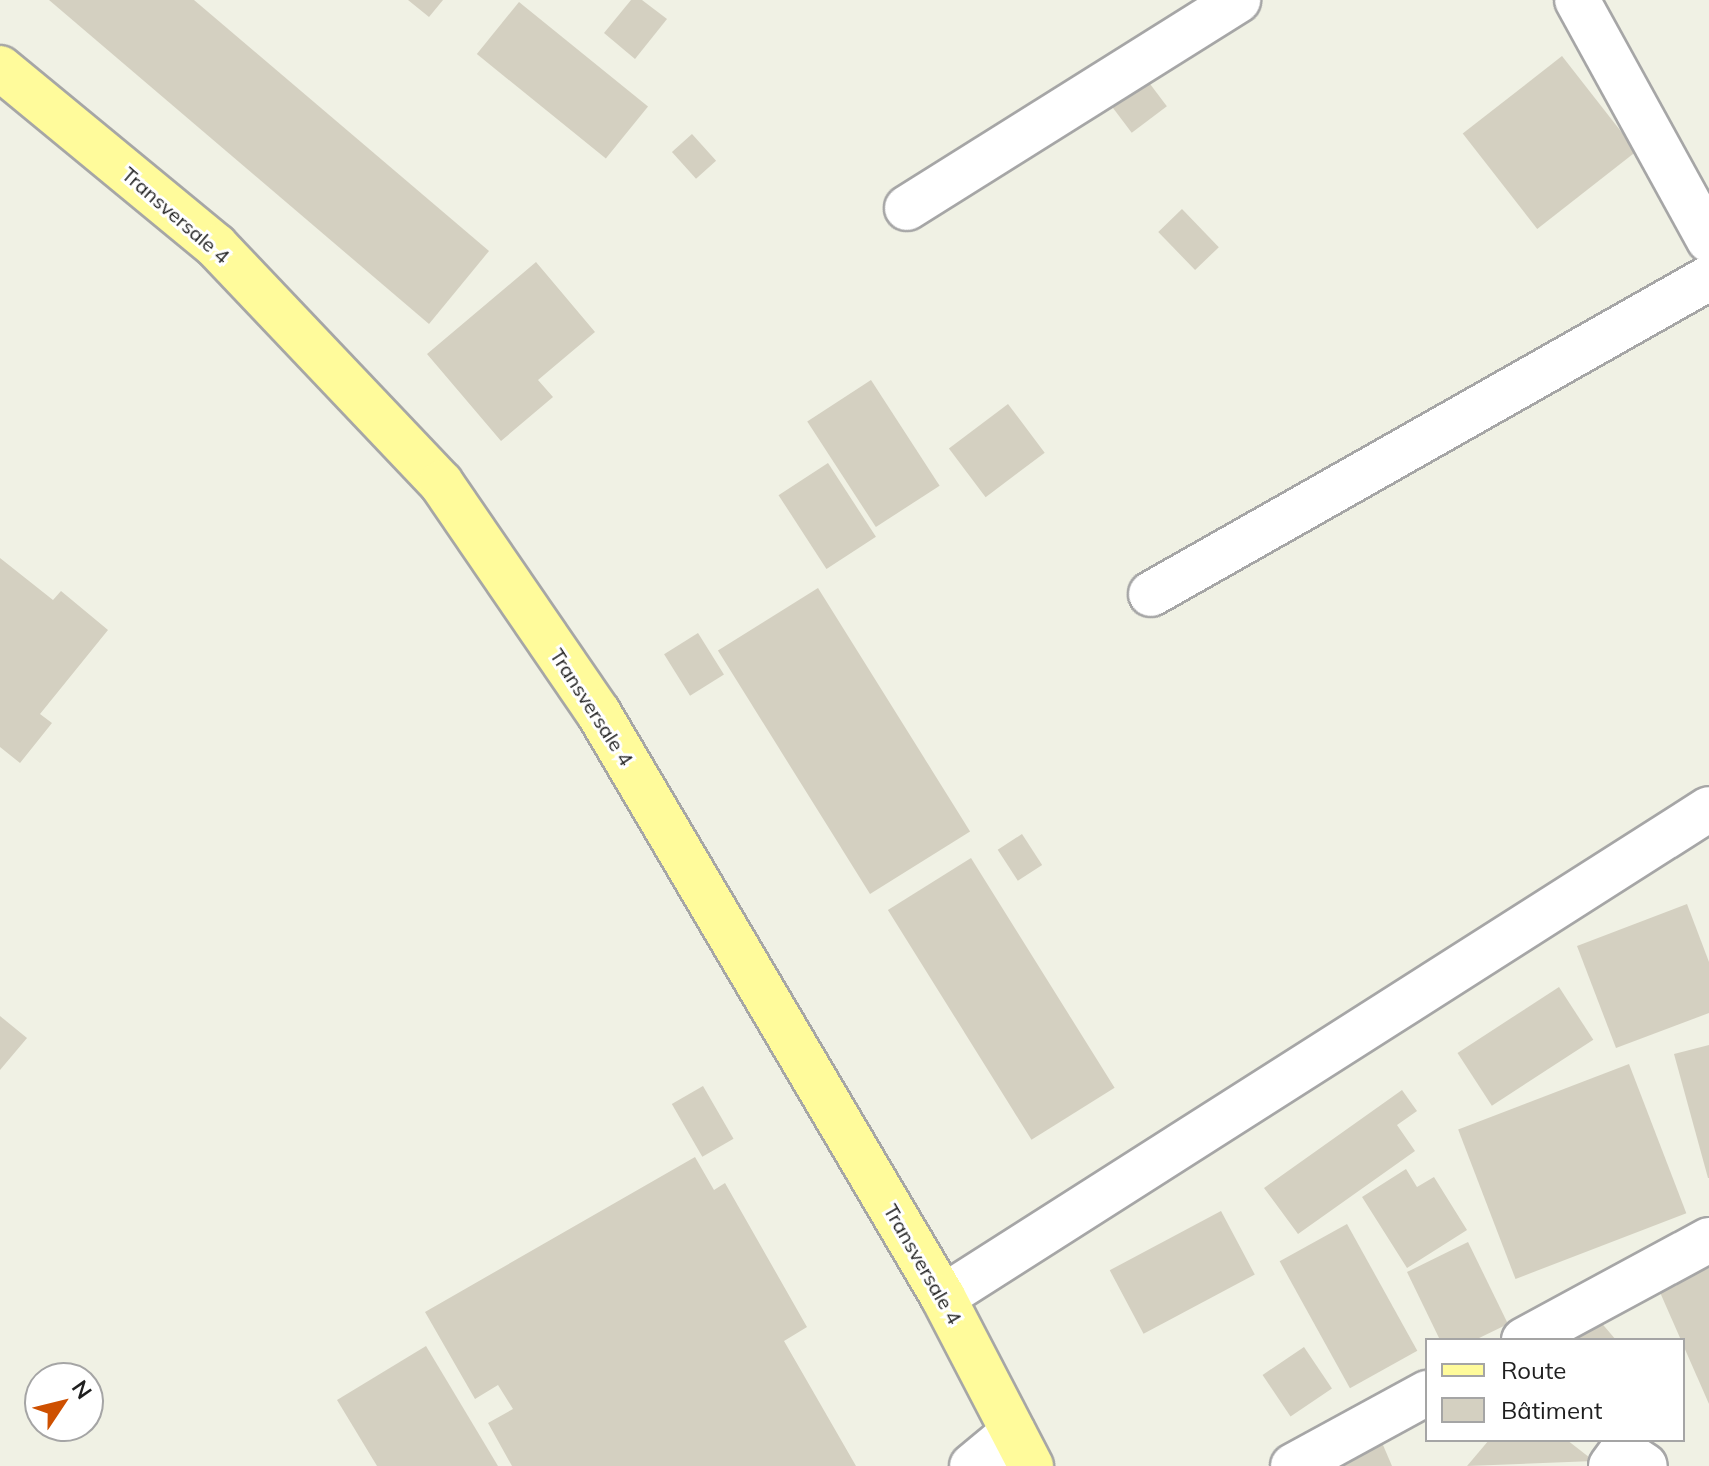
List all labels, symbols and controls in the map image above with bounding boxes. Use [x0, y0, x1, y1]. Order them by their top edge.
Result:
street label: Transversale 4 [117, 162, 235, 268]
street label: Transversale 4 [545, 644, 639, 770]
street label: Transversale 4 [879, 1200, 967, 1328]
legend [1425, 1338, 1685, 1442]
text: Route [1501, 1355, 1566, 1385]
north arrow [24, 1362, 104, 1442]
text: N [66, 1375, 98, 1404]
text: Bâtiment [1501, 1395, 1602, 1425]

